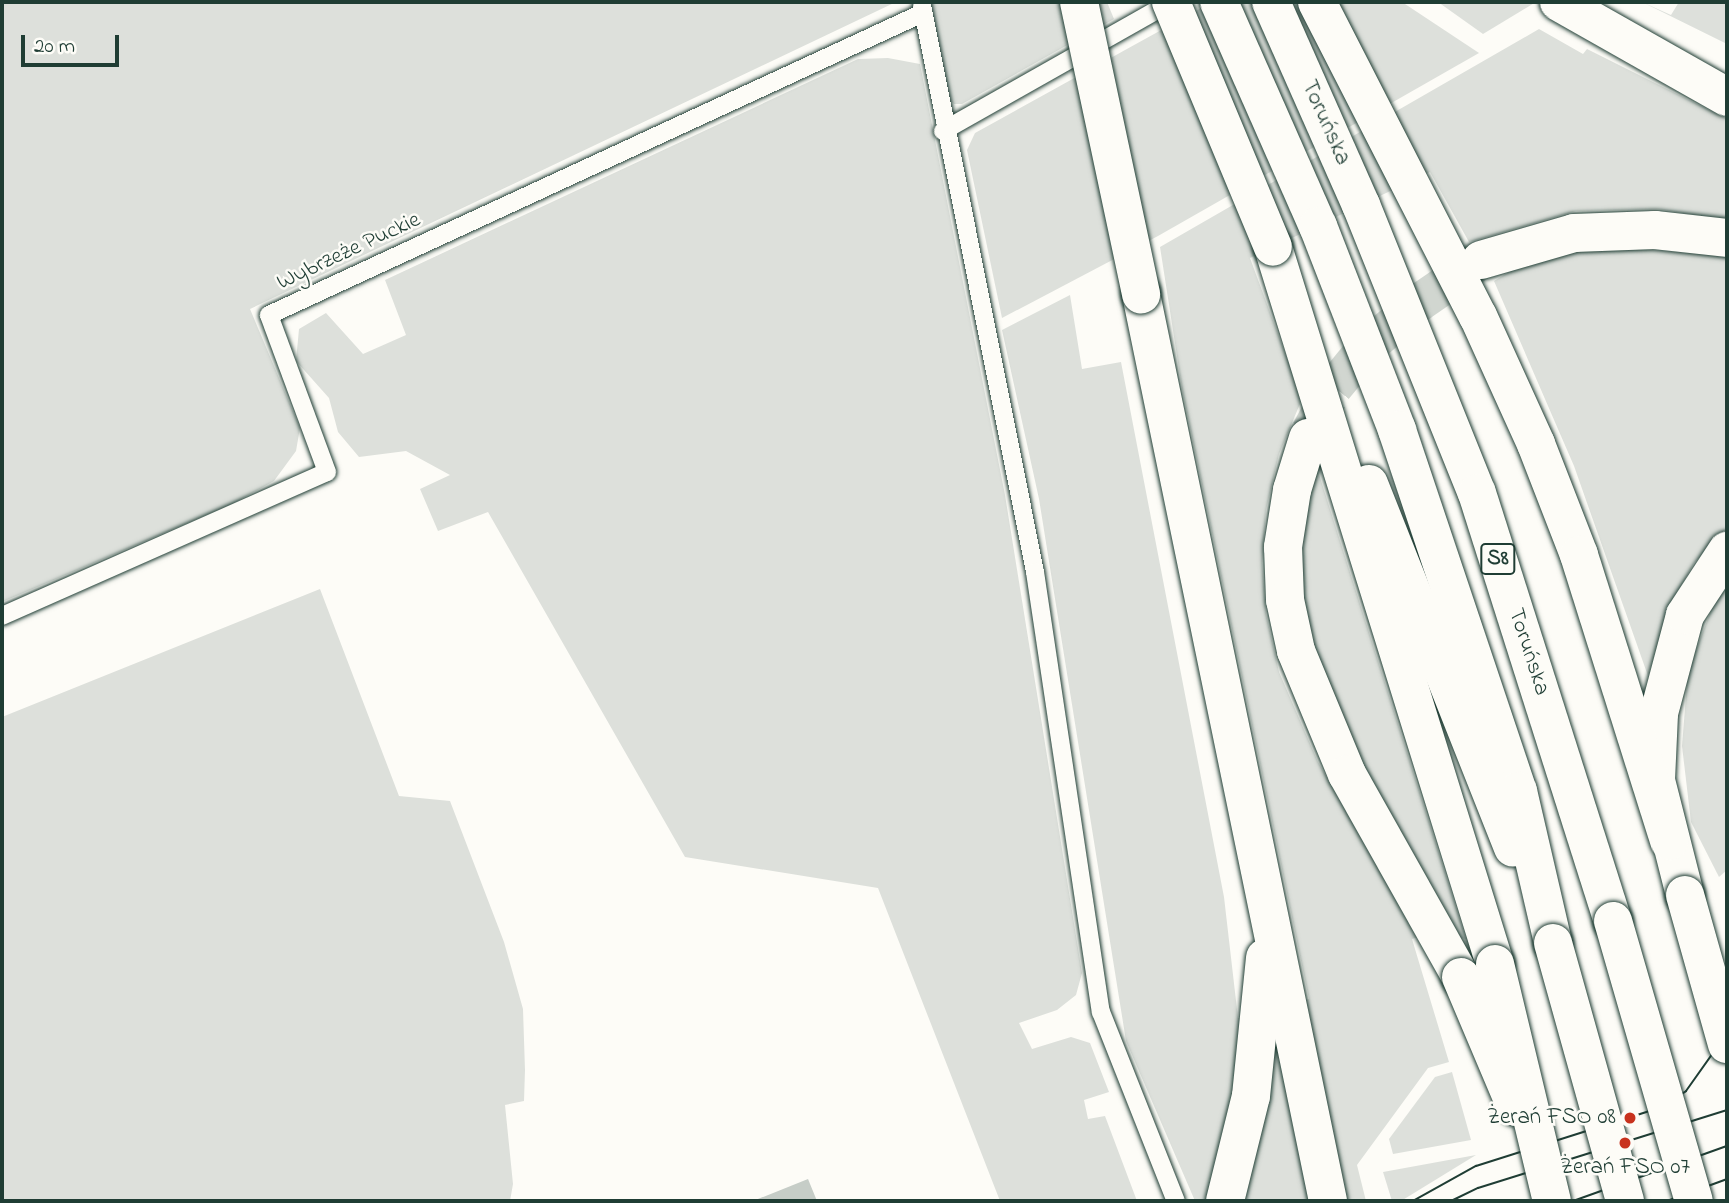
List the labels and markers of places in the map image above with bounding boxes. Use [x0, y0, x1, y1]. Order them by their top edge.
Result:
place label: Żerań FSO 08 [1487, 1104, 1616, 1132]
marker: Żerań FSO 08 [1622, 1110, 1638, 1126]
marker: Żerań FSO 07 [1617, 1135, 1633, 1151]
place label: Żerań FSO 07 [1560, 1154, 1690, 1182]

